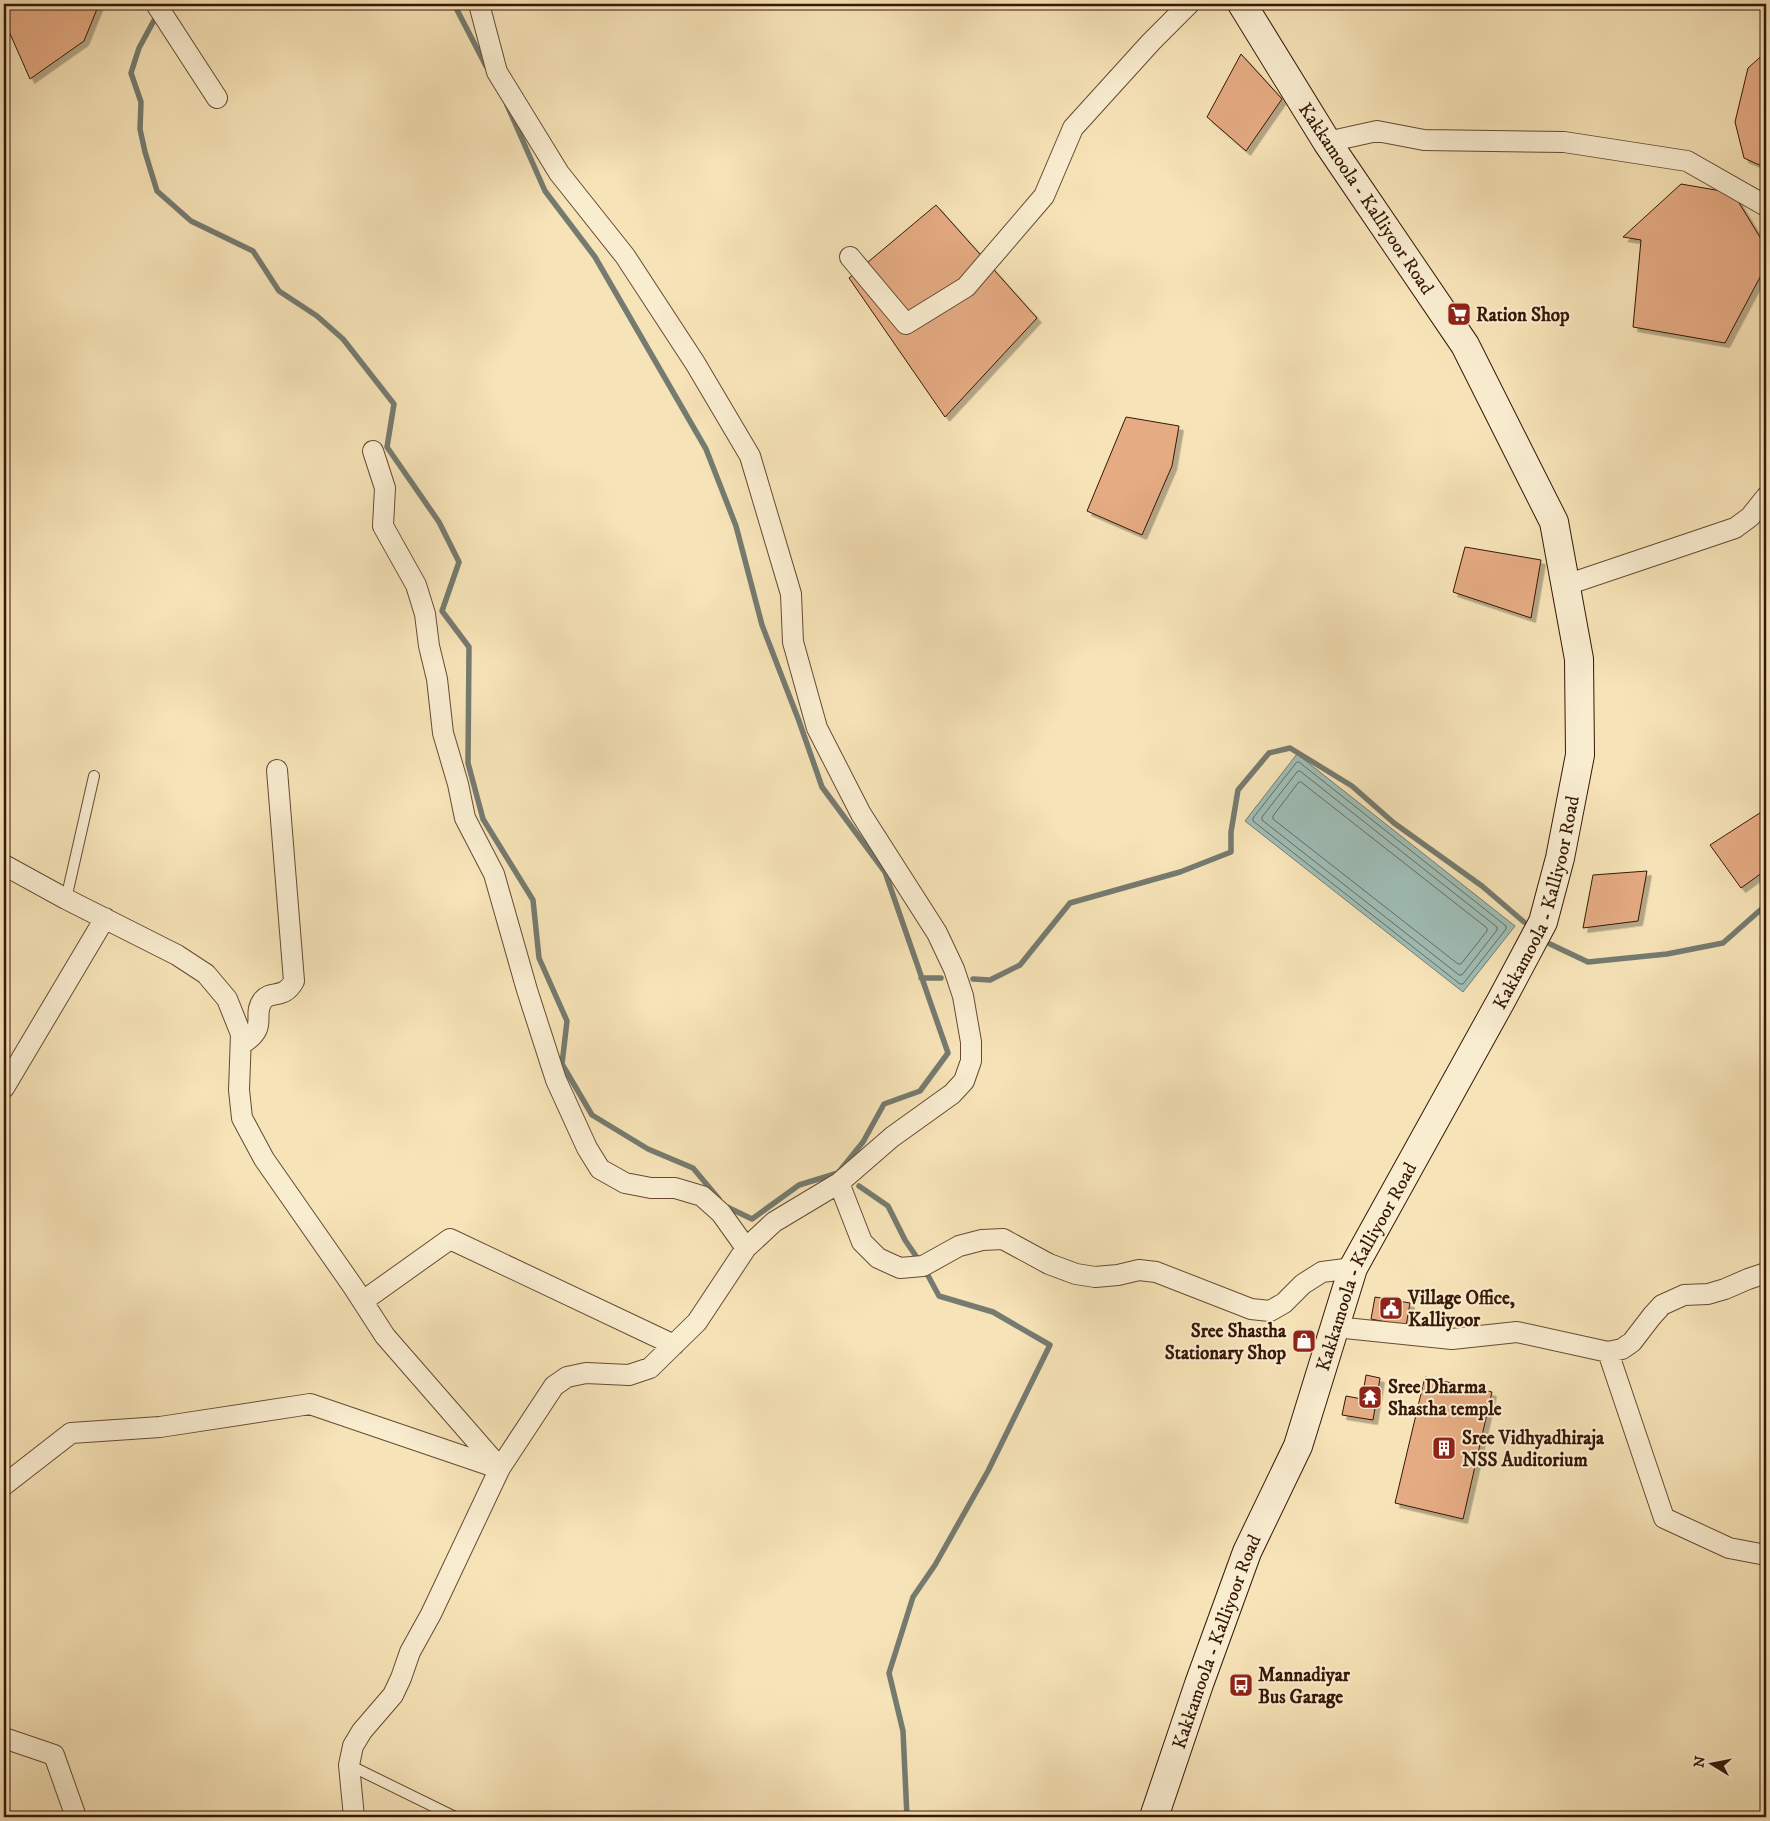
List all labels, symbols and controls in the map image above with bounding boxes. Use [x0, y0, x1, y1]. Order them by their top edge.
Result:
street label: Kakkamoola - Kalliyoor Road [1293, 99, 1439, 299]
supermarket icon: Ration Shop [1446, 301, 1472, 327]
place label: Ration Shop [1476, 304, 1570, 327]
street label: Kakkamoola - Kalliyoor Road [1489, 793, 1585, 1014]
street label: Kakkamoola - Kalliyoor Road [1312, 1158, 1422, 1374]
place label: Village Office, Kalliyoor [1407, 1287, 1515, 1332]
public building icon: Village Office, Kalliyoor [1378, 1295, 1404, 1321]
place label: Sree Shastha Stationary Shop [1165, 1320, 1287, 1365]
shop icon: Sree Shastha Stationary Shop [1291, 1328, 1317, 1354]
place label: Sree Dharma Shastha temple [1388, 1376, 1502, 1421]
temple icon: Sree Dharma Shastha temple [1357, 1384, 1383, 1410]
place label: Sree Vidhyadhiraja NSS Auditorium [1462, 1427, 1605, 1472]
building icon: Sree Vidhyadhiraja NSS Auditorium [1431, 1435, 1457, 1461]
street label: Kakkamoola - Kalliyoor Road [1168, 1531, 1267, 1752]
place label: Mannadiyar Bus Garage [1258, 1664, 1351, 1709]
bus stop icon: Mannadiyar Bus Garage [1228, 1672, 1254, 1698]
north arrow [1688, 1738, 1738, 1788]
text: N [1690, 1754, 1710, 1769]

